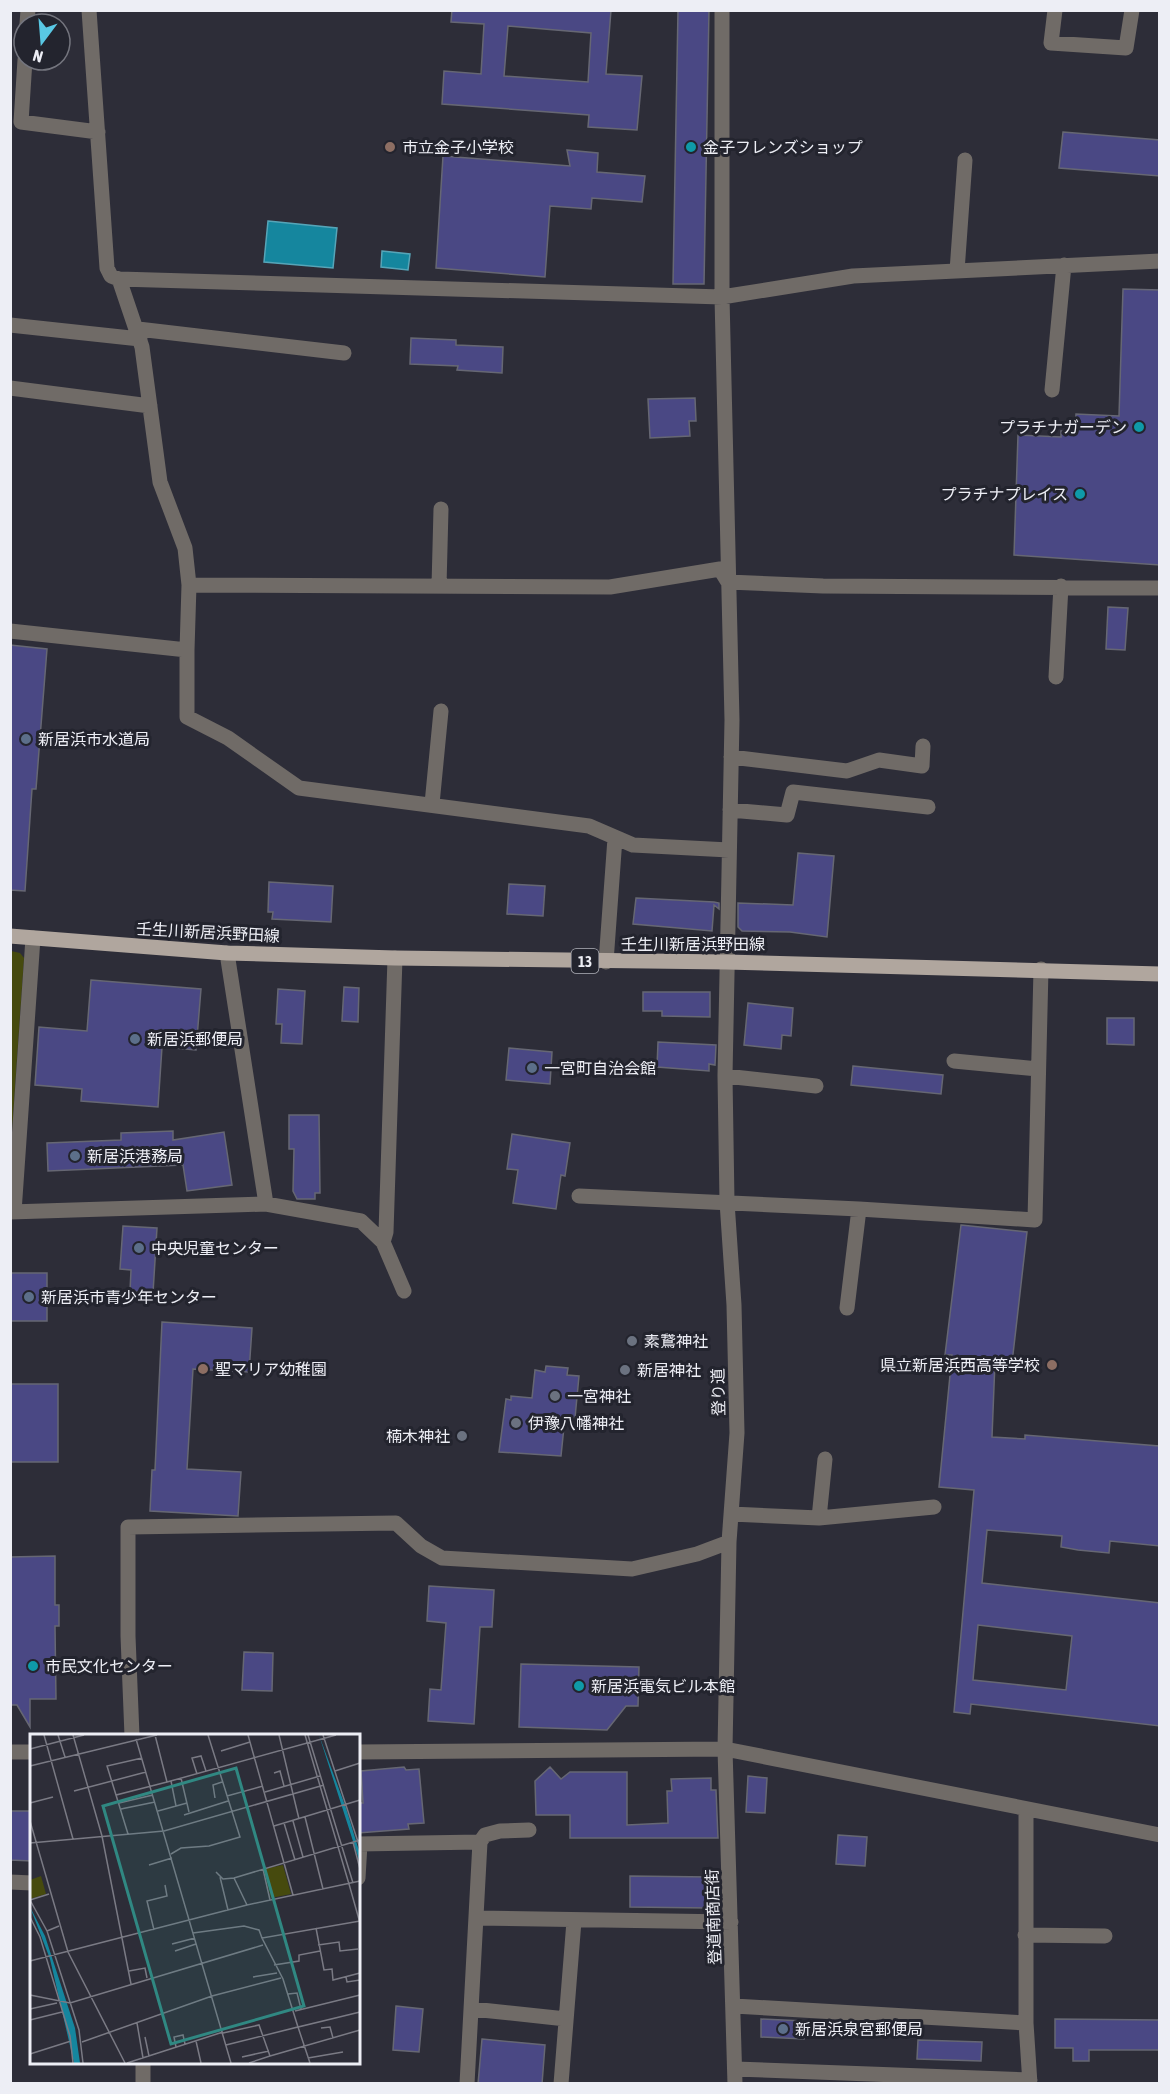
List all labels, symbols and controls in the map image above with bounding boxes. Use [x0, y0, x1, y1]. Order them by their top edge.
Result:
north arrow [12, 12, 72, 72]
text: N [31, 46, 45, 66]
place label: 市立金子小学校 [402, 138, 514, 156]
place label: 金子フレンズショップ [703, 138, 863, 156]
marker: 市立金子小学校 [383, 140, 397, 154]
marker: 金子フレンズショップ [684, 140, 698, 154]
place label: プラチナガーデン [999, 418, 1127, 436]
marker: プラチナガーデン [1132, 420, 1146, 434]
place label: プラチナプレイス [940, 485, 1068, 503]
marker: プラチナプレイス [1073, 487, 1087, 501]
place label: 新居浜市水道局 [38, 730, 150, 748]
marker: 新居浜市水道局 [19, 732, 33, 746]
street label: 壬生川新居浜野田線 [136, 919, 280, 945]
street label: 壬生川新居浜野田線 [621, 935, 765, 953]
road number: 13 [572, 949, 598, 973]
place label: 新居浜郵便局 [147, 1030, 243, 1048]
marker: 新居浜郵便局 [128, 1032, 142, 1046]
place label: 一宮町自治会館 [544, 1059, 656, 1077]
marker: 一宮町自治会館 [525, 1061, 539, 1075]
place label: 新居浜港務局 [87, 1147, 183, 1165]
marker: 新居浜港務局 [68, 1149, 82, 1163]
place label: 中央児童センター [151, 1239, 279, 1257]
marker: 中央児童センター [132, 1241, 146, 1255]
place label: 新居浜市青少年センター [41, 1288, 217, 1306]
marker: 新居浜市青少年センター [22, 1290, 36, 1304]
place label: 素鵞神社 [644, 1332, 708, 1350]
marker: 素鵞神社 [625, 1334, 639, 1348]
place label: 県立新居浜西高等学校 [880, 1356, 1040, 1374]
marker: 県立新居浜西高等学校 [1045, 1358, 1059, 1372]
place label: 聖マリア幼稚園 [215, 1360, 327, 1378]
place label: 新居神社 [637, 1361, 701, 1379]
marker: 聖マリア幼稚園 [196, 1362, 210, 1376]
marker: 新居神社 [618, 1363, 632, 1377]
street label: 登り道 [709, 1368, 727, 1416]
place label: 一宮神社 [567, 1387, 631, 1405]
marker: 一宮神社 [548, 1389, 562, 1403]
place label: 伊豫八幡神社 [528, 1414, 624, 1432]
marker: 伊豫八幡神社 [509, 1416, 523, 1430]
place label: 楠木神社 [386, 1427, 450, 1445]
marker: 楠木神社 [455, 1429, 469, 1443]
place label: 市民文化センター [45, 1657, 173, 1675]
marker: 市民文化センター [26, 1659, 40, 1673]
place label: 新居浜電気ビル本館 [591, 1677, 735, 1695]
marker: 新居浜電気ビル本館 [572, 1679, 586, 1693]
inset map [30, 1734, 360, 2064]
street label: 登道南商店街 [702, 1869, 724, 1965]
place label: 新居浜泉宮郵便局 [795, 2020, 923, 2038]
marker: 新居浜泉宮郵便局 [776, 2022, 790, 2036]

